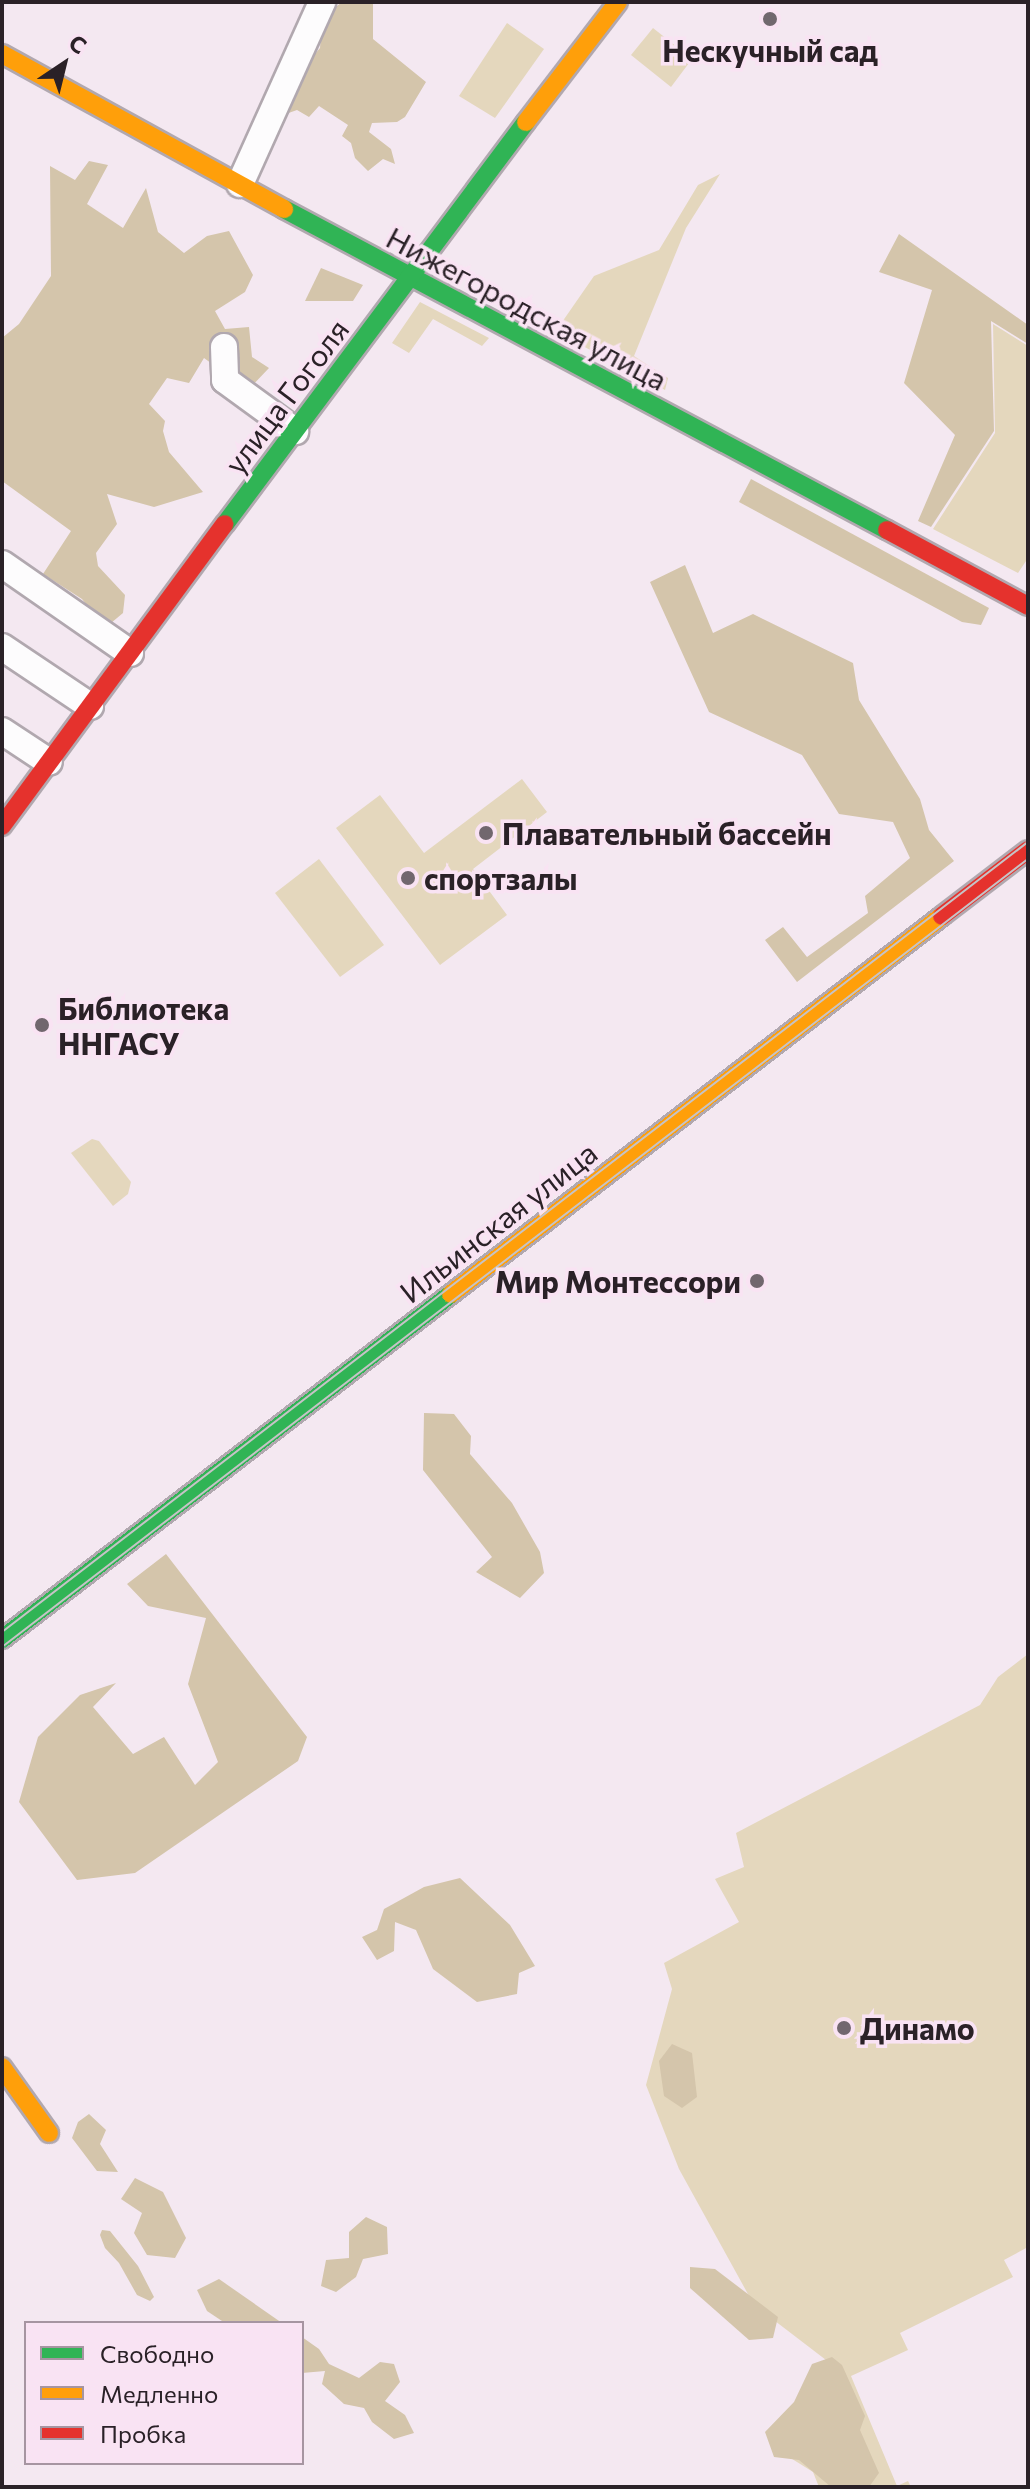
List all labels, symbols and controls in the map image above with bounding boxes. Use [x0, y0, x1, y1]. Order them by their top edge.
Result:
marker: Нескучный сад [761, 10, 779, 28]
north arrow [24, 24, 104, 104]
text: С [64, 29, 92, 59]
place label: Нескучный сад [662, 32, 878, 68]
street label: Нижегородская улица [381, 219, 673, 397]
street label: улица Гоголя [216, 312, 356, 480]
place label: Плавательный бассейн [502, 815, 832, 851]
marker: Плавательный бассейн [477, 824, 495, 842]
place label: спортзалы [424, 860, 577, 896]
marker: спортзалы [399, 869, 417, 887]
place label: Библиотека ННГАСУ [58, 990, 229, 1060]
marker: Библиотека ННГАСУ [33, 1016, 51, 1034]
street label: Ильинская улица [392, 1134, 604, 1310]
place label: Мир Монтессори [495, 1263, 741, 1299]
marker: Мир Монтессори [748, 1272, 766, 1290]
place label: Динамо [860, 2010, 975, 2046]
marker: Динамо [835, 2019, 853, 2037]
legend [24, 2321, 304, 2465]
text: Свободно [100, 2339, 214, 2368]
text: Медленно [100, 2379, 218, 2408]
text: Пробка [100, 2419, 186, 2448]

